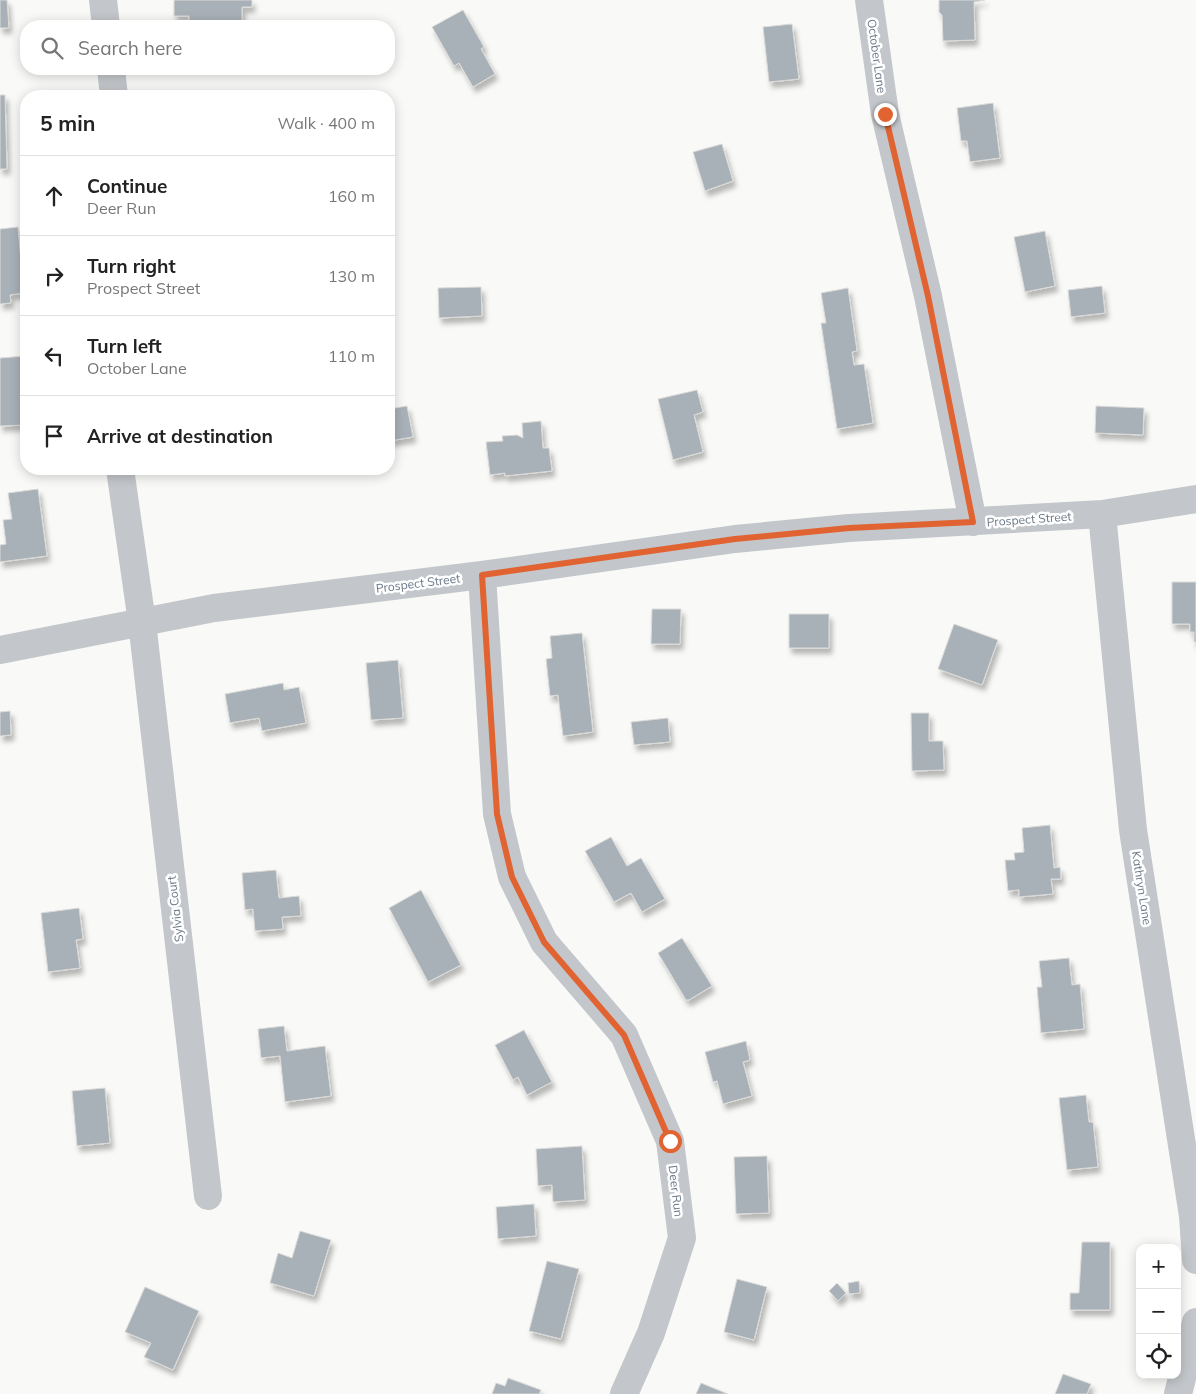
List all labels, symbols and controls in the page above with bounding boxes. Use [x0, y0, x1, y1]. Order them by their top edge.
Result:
street label: October Lane [864, 18, 890, 94]
search box [20, 20, 395, 75]
icon: search [38, 34, 66, 62]
text: Search here [78, 36, 182, 60]
route end [874, 103, 897, 126]
text: 5 min [40, 110, 95, 136]
text: Walk · 400 m [277, 113, 375, 133]
text: Continue [87, 174, 167, 198]
icon: ahead [40, 182, 68, 210]
text: 160 m [328, 186, 375, 206]
text: Deer Run [87, 198, 156, 218]
text: Turn right [87, 254, 176, 278]
icon: right [40, 262, 68, 290]
text: 130 m [328, 266, 375, 286]
text: Prospect Street [87, 278, 200, 298]
text: Turn left [87, 334, 162, 358]
icon: left [40, 342, 68, 370]
text: 110 m [328, 346, 375, 366]
text: October Lane [87, 358, 187, 378]
icon: arrive [40, 422, 68, 450]
text: Arrive at destination [87, 424, 273, 448]
street label: Prospect Street [986, 509, 1072, 529]
street label: Prospect Street [375, 570, 461, 596]
street label: Kathryn Lane [1129, 850, 1155, 926]
street label: Sylvia Court [163, 875, 187, 943]
route start [659, 1130, 682, 1153]
street label: Deer Run [665, 1164, 687, 1218]
map controls [1136, 1244, 1181, 1379]
button: + [1136, 1244, 1181, 1289]
button: − [1136, 1289, 1181, 1334]
button: locate [1136, 1334, 1181, 1379]

